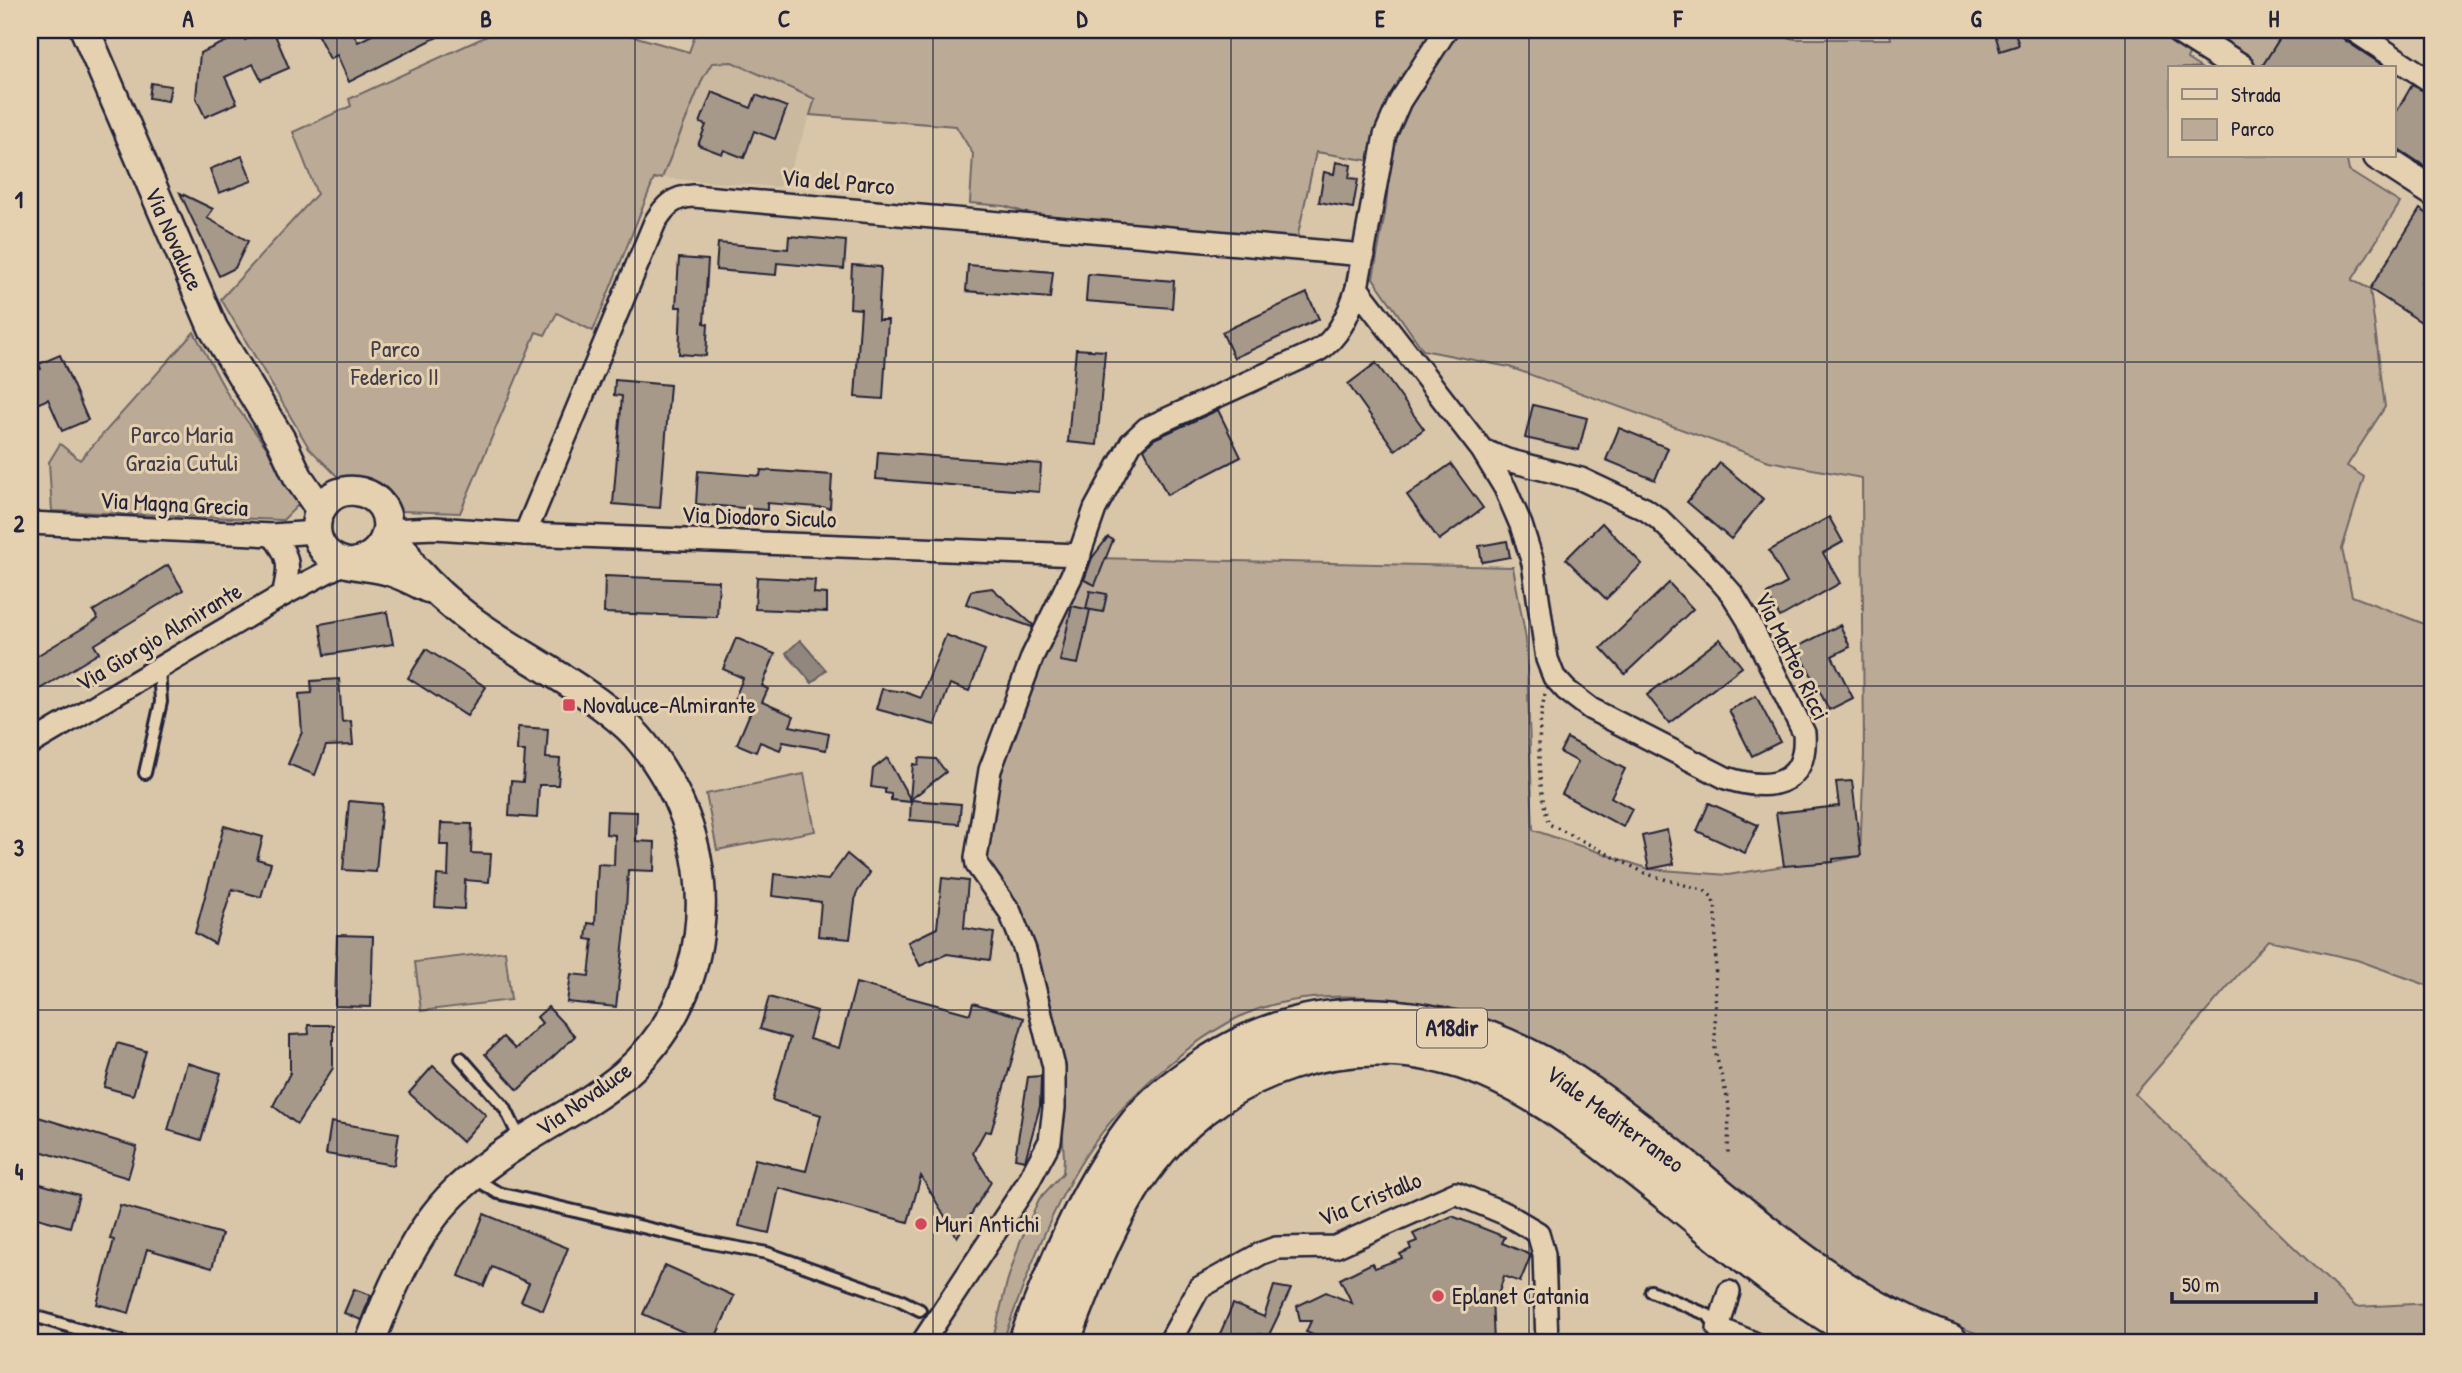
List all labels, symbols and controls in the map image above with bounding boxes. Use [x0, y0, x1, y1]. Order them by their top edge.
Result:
text: A [182, 3, 194, 34]
text: B [480, 3, 492, 34]
text: C [778, 3, 790, 34]
text: D [1077, 3, 1089, 34]
text: E [1375, 3, 1386, 34]
text: F [1673, 3, 1684, 34]
text: G [1970, 3, 1982, 34]
text: H [2269, 3, 2280, 34]
legend [2168, 66, 2396, 158]
text: Strada [2231, 80, 2281, 109]
text: Parco [2231, 114, 2274, 143]
street label: Via del Parco [780, 160, 896, 202]
street label: Via Novaluce [138, 182, 212, 296]
text: 1 [15, 184, 23, 215]
park label: Parco Federico II [350, 332, 439, 392]
park label: Parco Maria Grazia Cutuli [125, 418, 239, 478]
street label: Via Magna Grecia [99, 483, 249, 523]
street label: Via Diodoro Siculo [681, 497, 837, 535]
text: 2 [14, 508, 25, 539]
street label: Via Giorgio Almirante [70, 574, 248, 698]
street label: Via Matteo Ricci [1748, 586, 1838, 725]
place label: Novaluce-Almirante [583, 688, 757, 720]
marker: Novaluce-Almirante [561, 697, 577, 713]
text: 3 [14, 832, 24, 863]
road number: A18dir [1417, 1009, 1487, 1048]
street label: Via Novaluce [529, 1053, 638, 1143]
street label: Viale Mediterraneo [1540, 1057, 1692, 1180]
text: 4 [15, 1156, 24, 1187]
street label: Via Cristallo [1313, 1163, 1426, 1233]
place label: Muri Antichi [935, 1207, 1040, 1239]
marker: Muri Antichi [913, 1216, 929, 1232]
scale bar [2172, 1261, 2315, 1305]
text: 50 m [2182, 1270, 2219, 1299]
place label: Eplanet Catania [1452, 1279, 1589, 1311]
marker: Eplanet Catania [1430, 1288, 1446, 1304]

